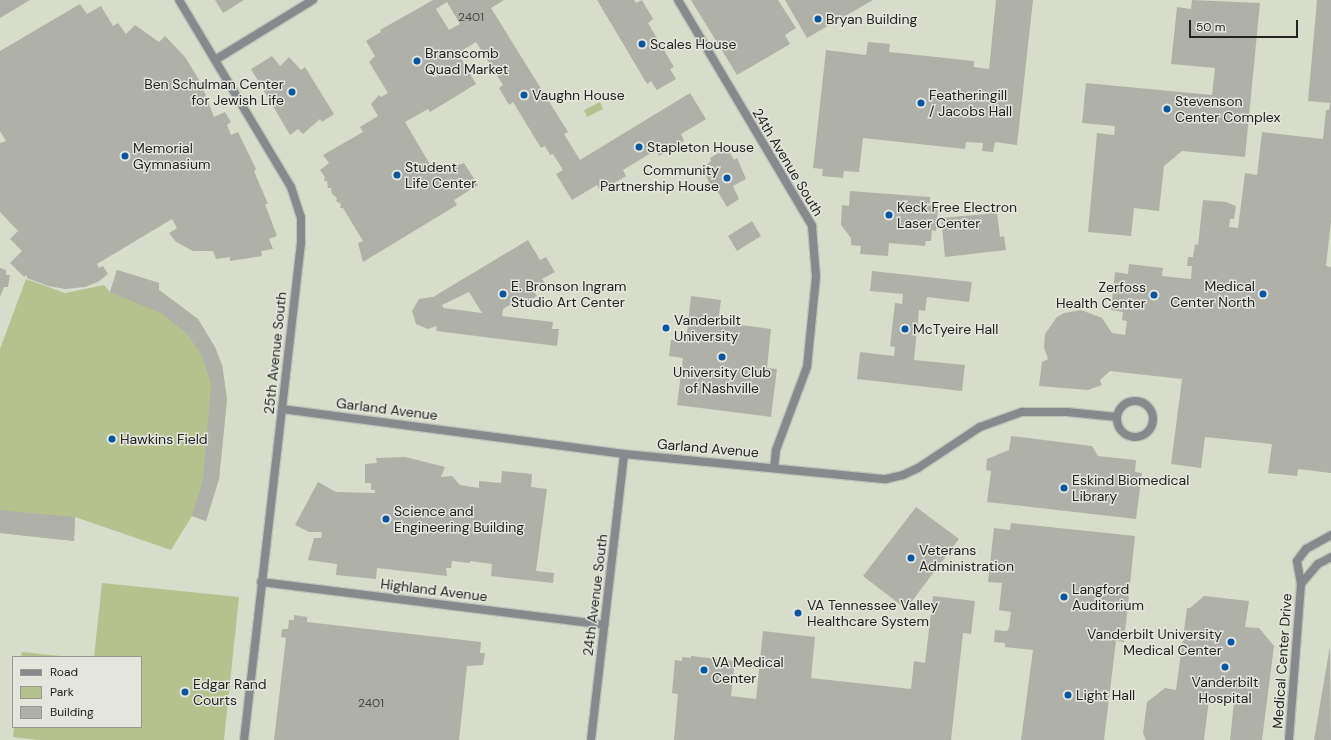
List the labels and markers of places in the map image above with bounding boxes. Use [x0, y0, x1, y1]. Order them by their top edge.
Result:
place label: Bryan Building [826, 11, 917, 27]
marker: Bryan Building [813, 14, 823, 24]
place label: Scales House [650, 36, 736, 52]
marker: Scales House [637, 39, 647, 49]
place label: Branscomb Quad Market [425, 45, 508, 78]
marker: Branscomb Quad Market [412, 56, 422, 66]
place label: Ben Schulman Center for Jewish Life [144, 76, 284, 108]
marker: Ben Schulman Center for Jewish Life [287, 87, 297, 97]
place label: Vaughn House [532, 87, 625, 103]
place label: Featheringill / Jacobs Hall [929, 87, 1012, 120]
marker: Vaughn House [519, 90, 529, 100]
place label: Stevenson Center Complex [1175, 93, 1280, 126]
marker: Featheringill / Jacobs Hall [916, 98, 926, 108]
marker: Stevenson Center Complex [1162, 104, 1172, 114]
place label: Stapleton House [647, 139, 754, 155]
place label: Memorial Gymnasium [133, 140, 210, 172]
marker: Stapleton House [634, 142, 644, 152]
marker: Memorial Gymnasium [120, 151, 130, 161]
place label: Student Life Center [405, 159, 476, 192]
place label: Community Partnership House [600, 162, 719, 194]
marker: Student Life Center [392, 170, 402, 180]
marker: Community Partnership House [722, 173, 732, 183]
place label: Keck Free Electron Laser Center [897, 199, 1017, 232]
marker: Keck Free Electron Laser Center [884, 210, 894, 220]
place label: E. Bronson Ingram Studio Art Center [511, 278, 627, 310]
place label: Medical Center North [1170, 278, 1255, 310]
place label: Zerfoss Health Center [1056, 279, 1146, 312]
marker: E. Bronson Ingram Studio Art Center [498, 289, 508, 299]
marker: Medical Center North [1258, 289, 1268, 299]
marker: Zerfoss Health Center [1149, 290, 1159, 300]
place label: Vanderbilt University [674, 312, 741, 344]
place label: McTyeire Hall [913, 321, 998, 337]
marker: Vanderbilt University [661, 323, 671, 333]
marker: McTyeire Hall [900, 324, 910, 334]
marker: University Club of Nashville [717, 352, 727, 362]
place label: University Club of Nashville [673, 364, 771, 396]
place label: Hawkins Field [120, 431, 208, 447]
marker: Hawkins Field [107, 434, 117, 444]
place label: Eskind Biomedical Library [1072, 472, 1189, 504]
marker: Eskind Biomedical Library [1059, 483, 1069, 493]
place label: Science and Engineering Building [394, 503, 524, 536]
marker: Science and Engineering Building [381, 514, 391, 524]
place label: Veterans Administration [919, 542, 1014, 574]
marker: Veterans Administration [906, 553, 916, 563]
place label: Langford Auditorium [1072, 581, 1144, 614]
marker: Langford Auditorium [1059, 592, 1069, 602]
place label: VA Tennessee Valley Healthcare System [807, 597, 938, 630]
marker: VA Tennessee Valley Healthcare System [792, 607, 804, 619]
place label: Vanderbilt University Medical Center [1087, 626, 1222, 658]
marker: Vanderbilt University Medical Center [1225, 636, 1237, 648]
place label: VA Medical Center [712, 654, 784, 686]
marker: Vanderbilt Hospital [1220, 662, 1230, 672]
marker: VA Medical Center [699, 665, 709, 675]
place label: Vanderbilt Hospital [1192, 674, 1258, 706]
place label: Edgar Rand Courts [193, 676, 267, 708]
marker: Edgar Rand Courts [180, 687, 190, 697]
place label: Light Hall [1076, 687, 1135, 703]
marker: Light Hall [1063, 690, 1073, 700]

